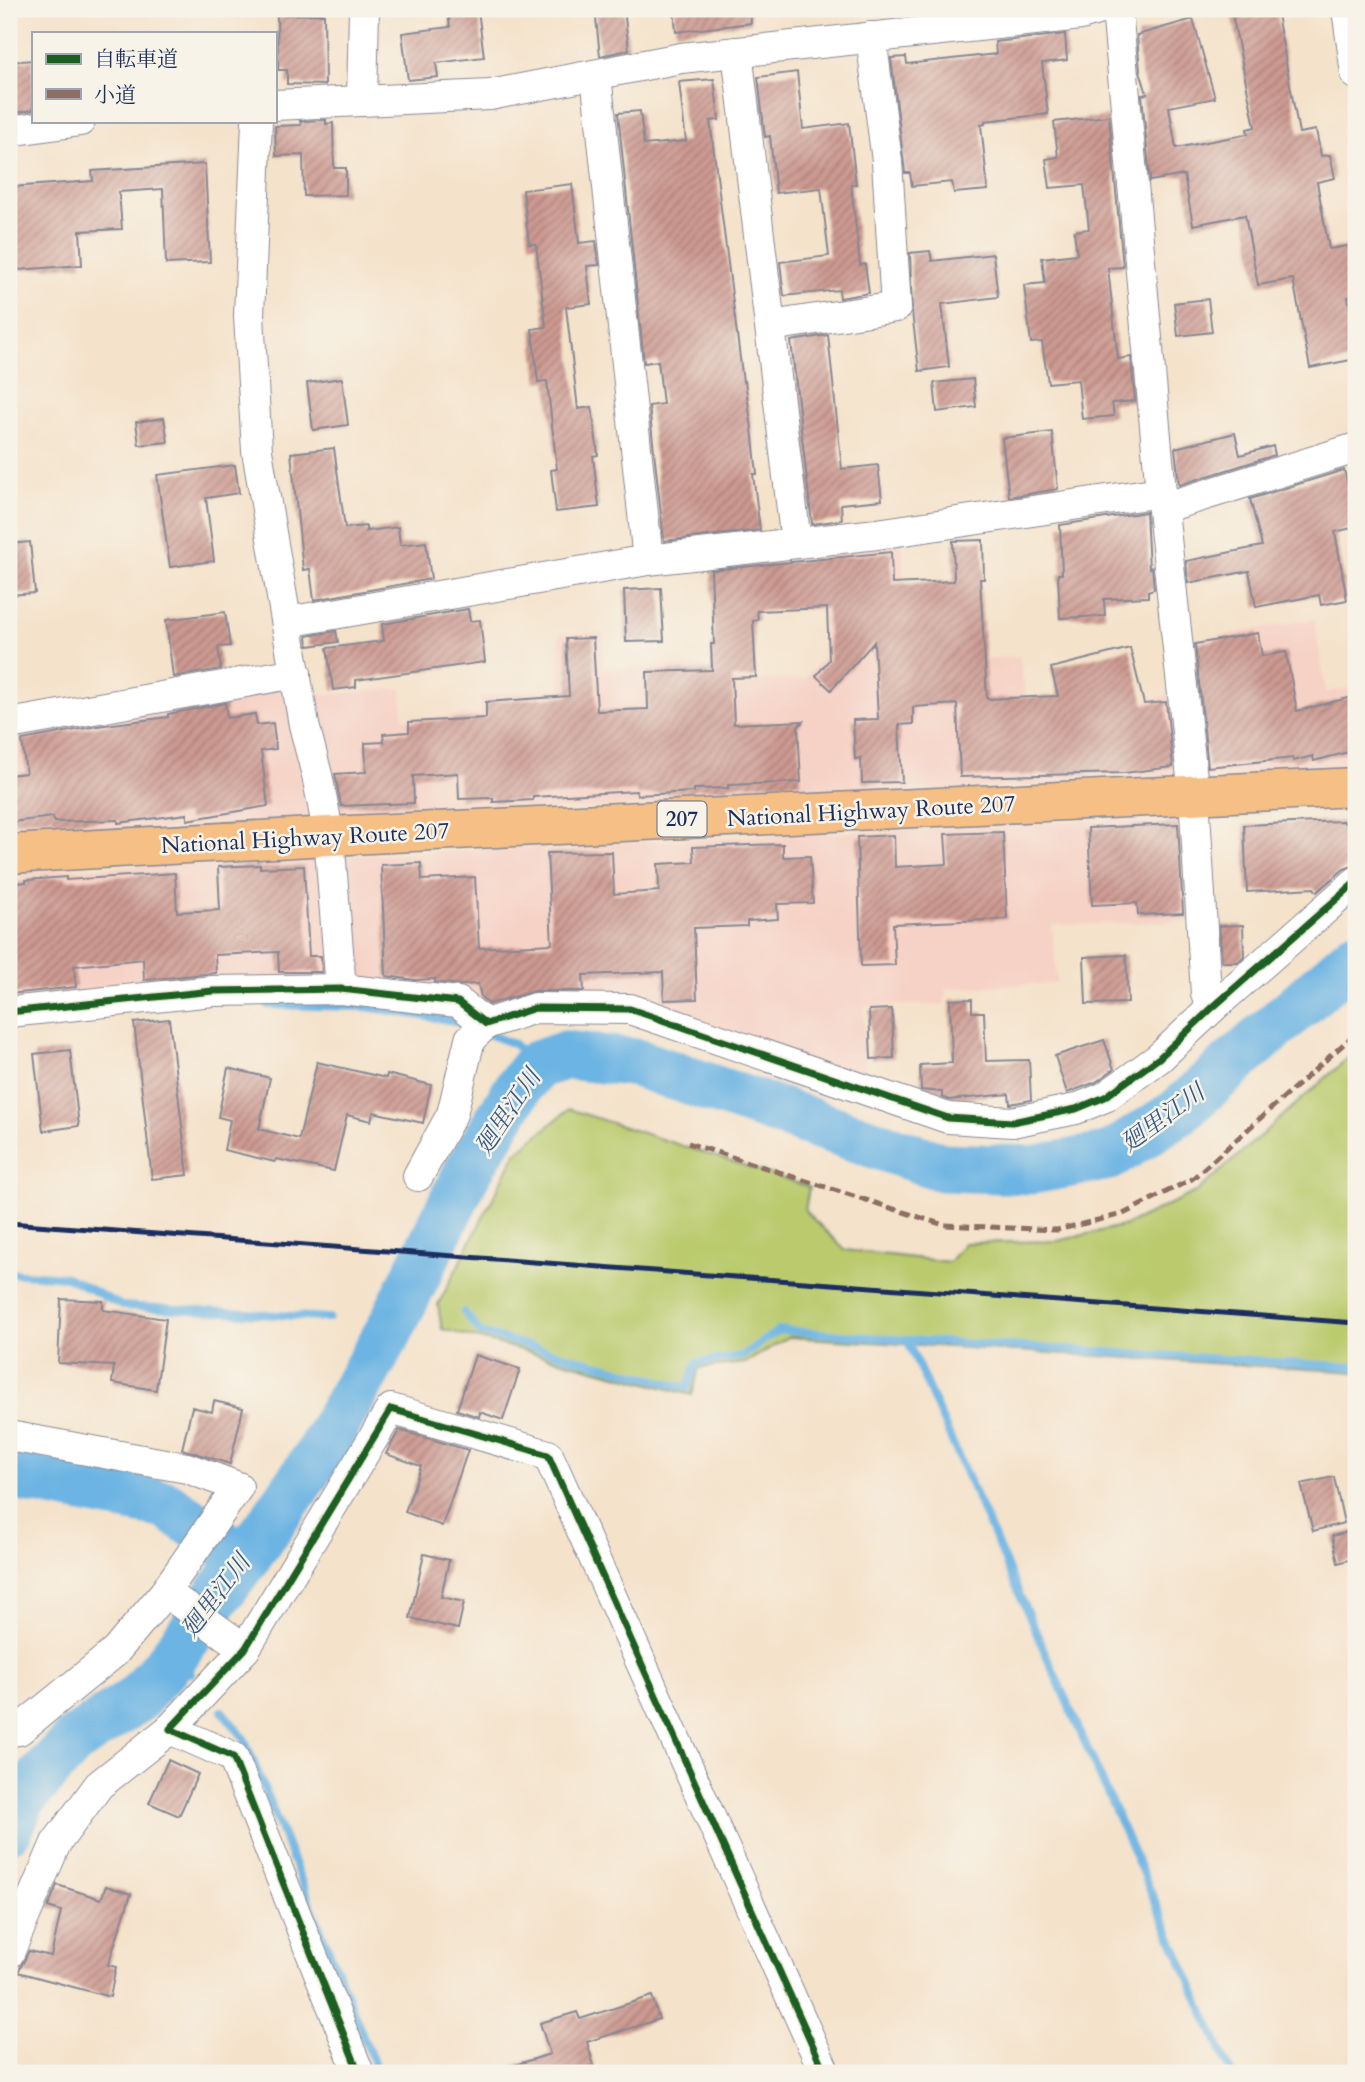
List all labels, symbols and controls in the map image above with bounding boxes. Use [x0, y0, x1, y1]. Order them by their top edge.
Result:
legend [32, 32, 276, 122]
text: 自転車道 [94, 45, 178, 74]
text: 小道 [94, 81, 136, 110]
street label: National Highway Route 207 [726, 788, 1016, 834]
road number: 207 [658, 802, 706, 836]
street label: National Highway Route 207 [160, 815, 450, 861]
water label: 廻里江川 [467, 1060, 550, 1161]
water label: 廻里江川 [1114, 1075, 1214, 1160]
water label: 廻里江川 [174, 1545, 260, 1644]

